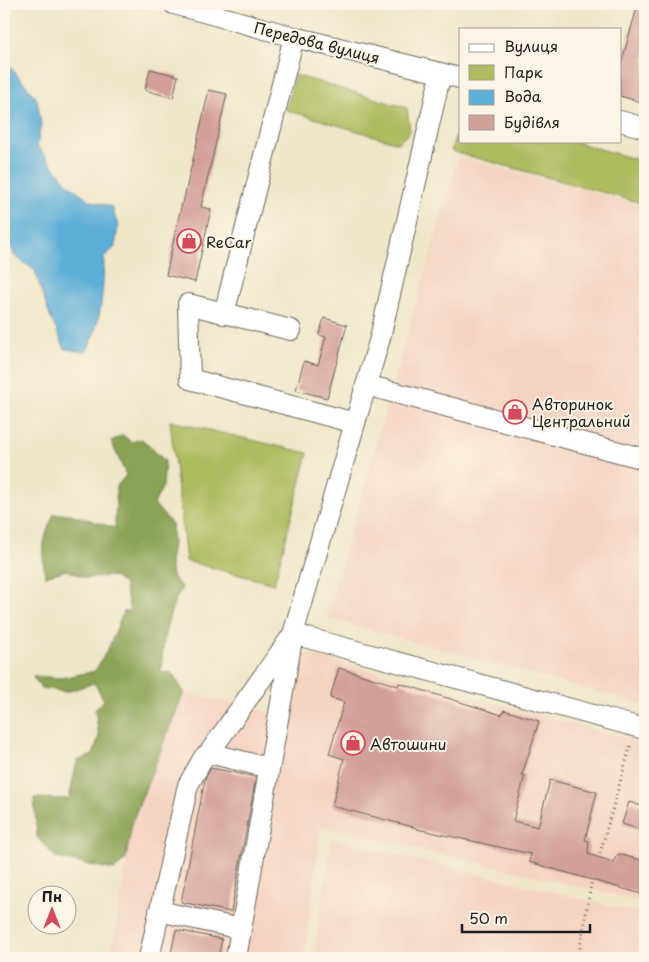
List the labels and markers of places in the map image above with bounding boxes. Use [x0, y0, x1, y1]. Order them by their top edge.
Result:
shop icon: ReCar [176, 228, 202, 254]
place label: ReCar [206, 230, 251, 253]
place label: Авторинок Центральний [532, 392, 631, 432]
shop icon: Авторинок Центральний [502, 399, 528, 425]
shop icon: Автошини [340, 730, 366, 756]
place label: Автошини [370, 732, 447, 755]

